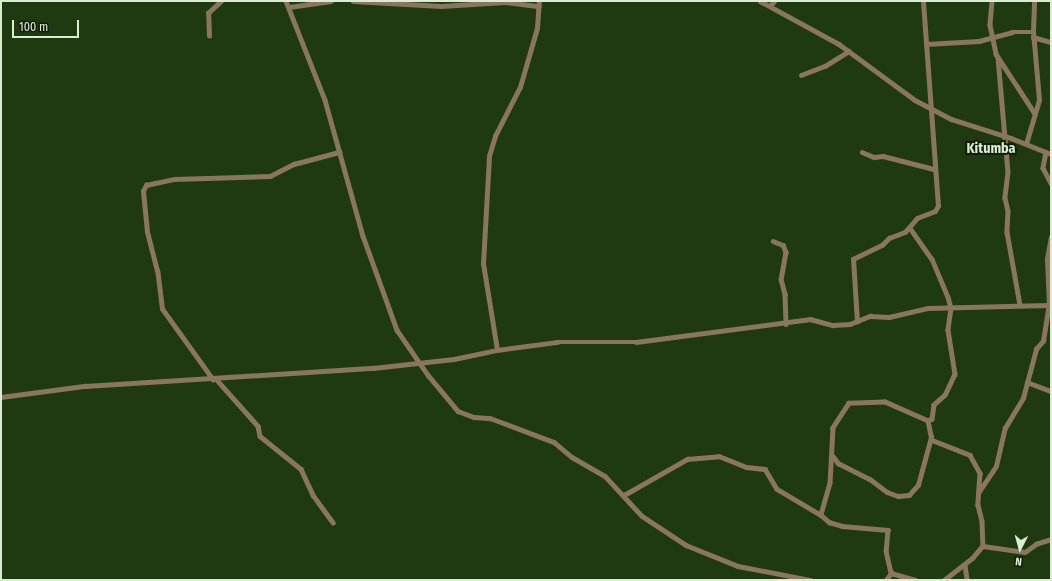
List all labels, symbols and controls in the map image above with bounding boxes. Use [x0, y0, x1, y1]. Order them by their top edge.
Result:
scale bar [14, 12, 81, 38]
text: 100 m [19, 20, 48, 34]
district label: Kitumba [966, 141, 1016, 157]
north arrow [1000, 529, 1040, 569]
text: N [1015, 555, 1023, 568]

